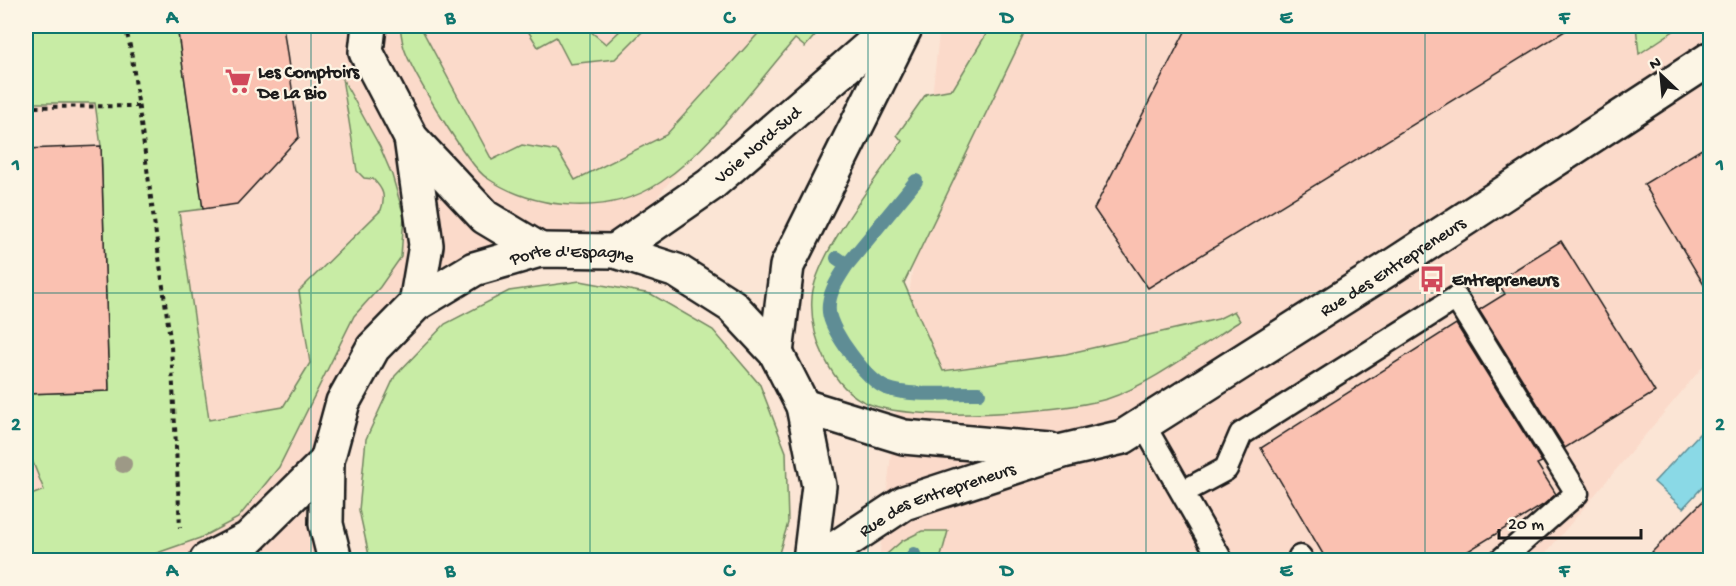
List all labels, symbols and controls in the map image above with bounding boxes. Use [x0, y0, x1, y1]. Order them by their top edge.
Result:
text: A [165, 8, 180, 31]
text: B [444, 8, 456, 31]
text: C [723, 8, 737, 31]
text: D [998, 8, 1014, 31]
text: E [1280, 8, 1294, 31]
text: F [1558, 8, 1571, 31]
north arrow [1631, 45, 1691, 105]
text: N [1647, 54, 1665, 75]
place label: Les Comptoirs De La Bio [256, 63, 360, 105]
supermarket icon: Les Comptoirs De La Bio [223, 66, 253, 96]
street label: Voie Nord-Sud [710, 102, 807, 190]
text: 1 [11, 155, 20, 178]
text: 1 [1715, 155, 1724, 178]
street label: Rue des Entrepreneurs [1317, 213, 1471, 322]
street label: Porte d'Espagne [507, 241, 637, 271]
bus stop icon: Entrepreneurs [1417, 264, 1447, 294]
place label: Entrepreneurs [1452, 271, 1560, 292]
text: 2 [11, 415, 21, 438]
text: 2 [1715, 415, 1725, 438]
street label: Rue des Entrepreneurs [856, 459, 1020, 543]
scale bar [1499, 502, 1642, 540]
text: 20 m [1508, 515, 1544, 536]
text: A [165, 561, 180, 584]
text: B [444, 561, 456, 584]
text: C [723, 561, 737, 584]
text: D [998, 561, 1014, 584]
text: E [1280, 561, 1294, 584]
text: F [1558, 561, 1571, 584]

